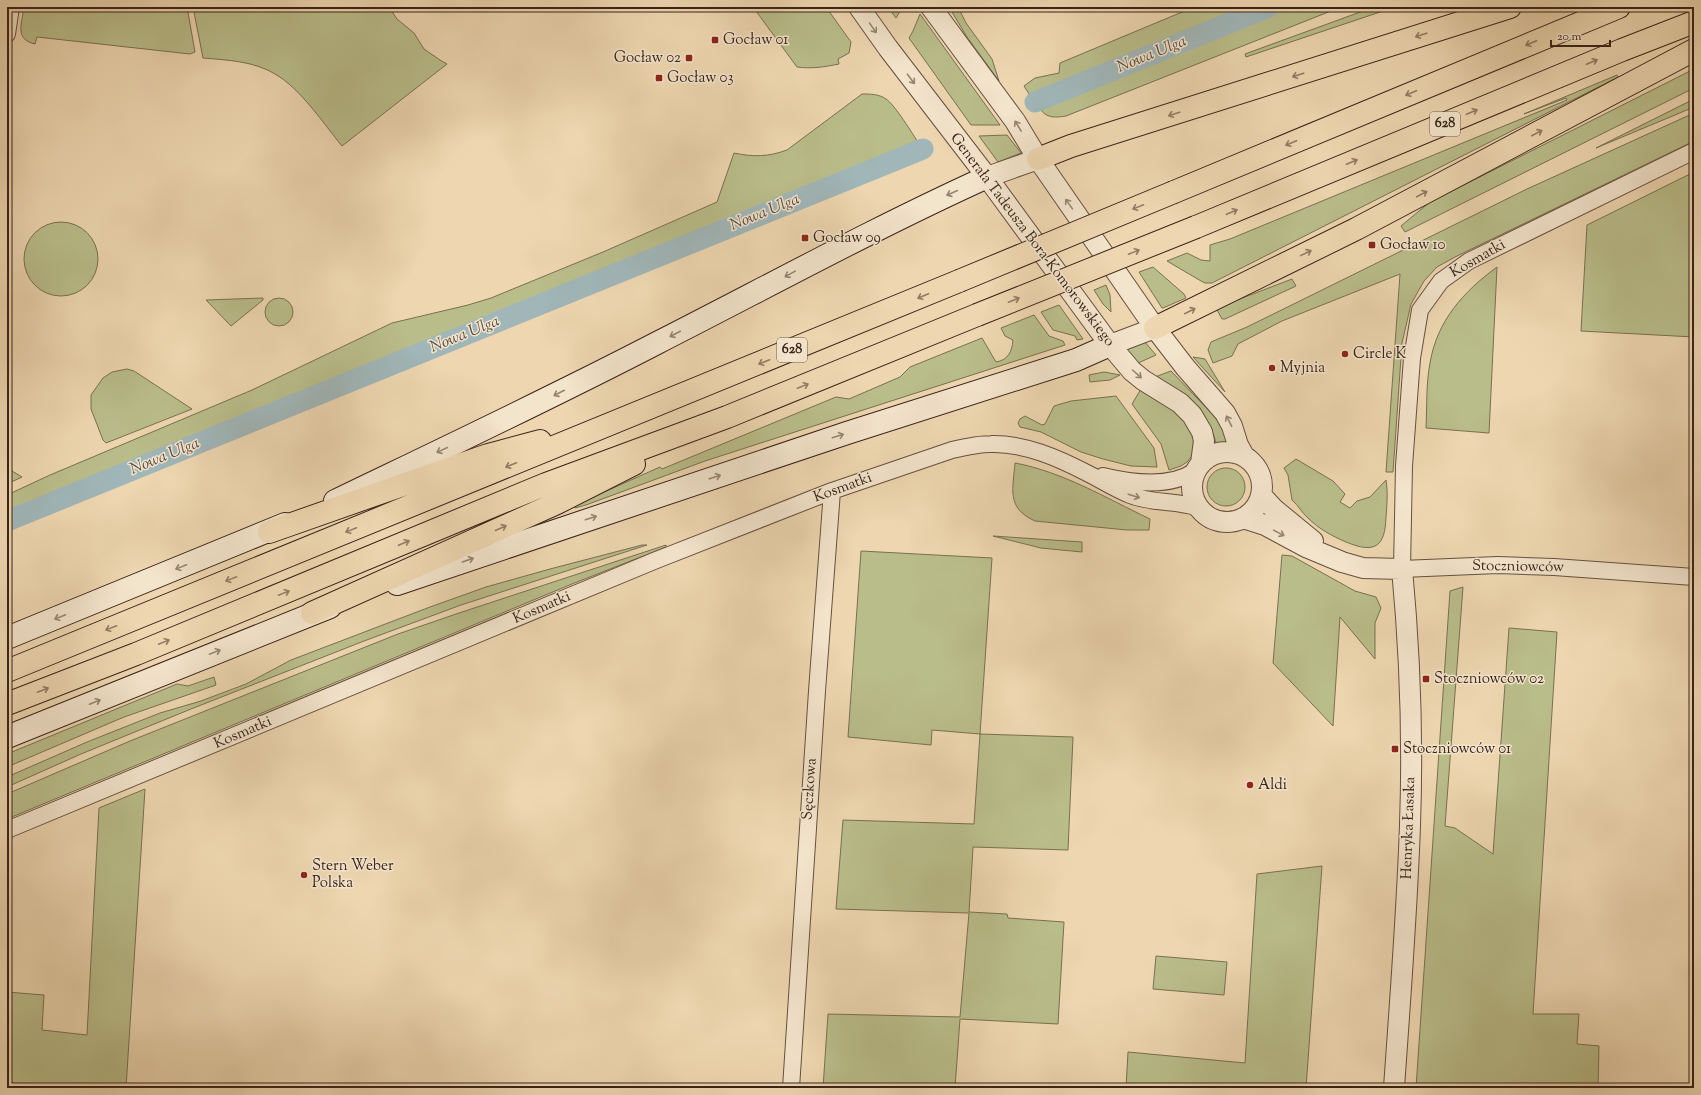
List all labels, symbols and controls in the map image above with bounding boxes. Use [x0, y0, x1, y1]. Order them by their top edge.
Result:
one-way arrow [869, 22, 877, 33]
scale bar [1551, 22, 1610, 48]
text: 20 m [1557, 28, 1582, 46]
place label: Gocław 01 [723, 30, 788, 51]
water label: Nowa Ulga [1114, 31, 1190, 79]
one-way arrow [1415, 32, 1428, 39]
marker: Gocław 01 [710, 35, 720, 45]
one-way arrow [1525, 40, 1537, 48]
place label: Gocław 02 [614, 48, 681, 69]
marker: Gocław 02 [684, 53, 694, 63]
one-way arrow [1586, 58, 1598, 66]
place label: Gocław 03 [667, 68, 734, 89]
one-way arrow [1291, 72, 1304, 79]
marker: Gocław 03 [654, 73, 664, 83]
one-way arrow [907, 74, 916, 85]
one-way arrow [1405, 90, 1417, 98]
one-way arrow [1466, 108, 1478, 116]
one-way arrow [1167, 111, 1180, 118]
road number: 628 [1430, 112, 1460, 136]
one-way arrow [1014, 121, 1022, 132]
street label: Generała Tadeusza Bora-Komorowskiego [945, 129, 1119, 351]
one-way arrow [1531, 129, 1543, 136]
one-way arrow [1285, 140, 1297, 148]
one-way arrow [1346, 158, 1358, 165]
water label: Nowa Ulga [727, 189, 803, 237]
one-way arrow [946, 190, 958, 197]
one-way arrow [1416, 190, 1428, 197]
one-way arrow [1065, 198, 1073, 209]
one-way arrow [1132, 203, 1144, 211]
one-way arrow [1226, 208, 1238, 215]
place label: Gocław 09 [813, 228, 881, 249]
marker: Gocław 09 [800, 233, 810, 243]
place label: Gocław 10 [1380, 235, 1446, 256]
street label: Kosmatki [1446, 235, 1510, 283]
marker: Gocław 10 [1367, 240, 1377, 250]
one-way arrow [1128, 248, 1140, 255]
one-way arrow [1300, 249, 1312, 256]
one-way arrow [784, 271, 796, 278]
one-way arrow [917, 293, 929, 300]
one-way arrow [1007, 296, 1019, 304]
one-way arrow [1183, 307, 1195, 314]
water label: Nowa Ulga [427, 311, 503, 359]
one-way arrow [669, 331, 681, 339]
road number: 628 [777, 338, 807, 362]
place label: Circle K [1353, 344, 1407, 365]
marker: Circle K [1340, 349, 1350, 359]
one-way arrow [758, 358, 770, 366]
place label: Myjnia [1280, 358, 1325, 379]
marker: Myjnia [1267, 363, 1277, 373]
one-way arrow [1131, 370, 1142, 379]
one-way arrow [796, 382, 808, 389]
one-way arrow [553, 390, 565, 397]
one-way arrow [1225, 415, 1232, 427]
one-way arrow [831, 432, 844, 439]
water label: Nowa Ulga [127, 433, 203, 481]
one-way arrow [436, 447, 448, 454]
one-way arrow [505, 462, 517, 470]
street label: Kosmatki [811, 468, 875, 508]
one-way arrow [708, 473, 721, 480]
one-way arrow [1127, 493, 1140, 500]
one-way arrow [585, 514, 598, 521]
one-way arrow [494, 524, 506, 531]
one-way arrow [346, 527, 358, 534]
one-way arrow [1273, 529, 1285, 537]
one-way arrow [398, 539, 410, 546]
one-way arrow [462, 555, 474, 563]
street label: Stoczniowców [1472, 556, 1564, 578]
one-way arrow [175, 564, 187, 572]
one-way arrow [225, 576, 237, 583]
street label: Kosmatki [510, 586, 574, 630]
one-way arrow [278, 588, 290, 596]
one-way arrow [55, 613, 67, 621]
one-way arrow [105, 624, 117, 632]
one-way arrow [158, 638, 170, 645]
one-way arrow [209, 648, 221, 656]
place label: Stoczniowców 02 [1434, 669, 1544, 690]
marker: Stoczniowców 02 [1421, 674, 1431, 684]
one-way arrow [37, 686, 49, 693]
one-way arrow [88, 697, 100, 705]
street label: Kosmatki [211, 711, 275, 755]
place label: Stoczniowców 01 [1403, 739, 1511, 760]
marker: Stoczniowców 01 [1390, 744, 1400, 754]
street label: Sęczkowa [797, 757, 823, 821]
place label: Aldi [1258, 775, 1287, 796]
street label: Henryka Łasaka [1397, 776, 1421, 880]
marker: Aldi [1245, 780, 1255, 790]
place label: Stern Weber Polska [312, 856, 394, 894]
marker: Stern Weber Polska [299, 870, 309, 880]

